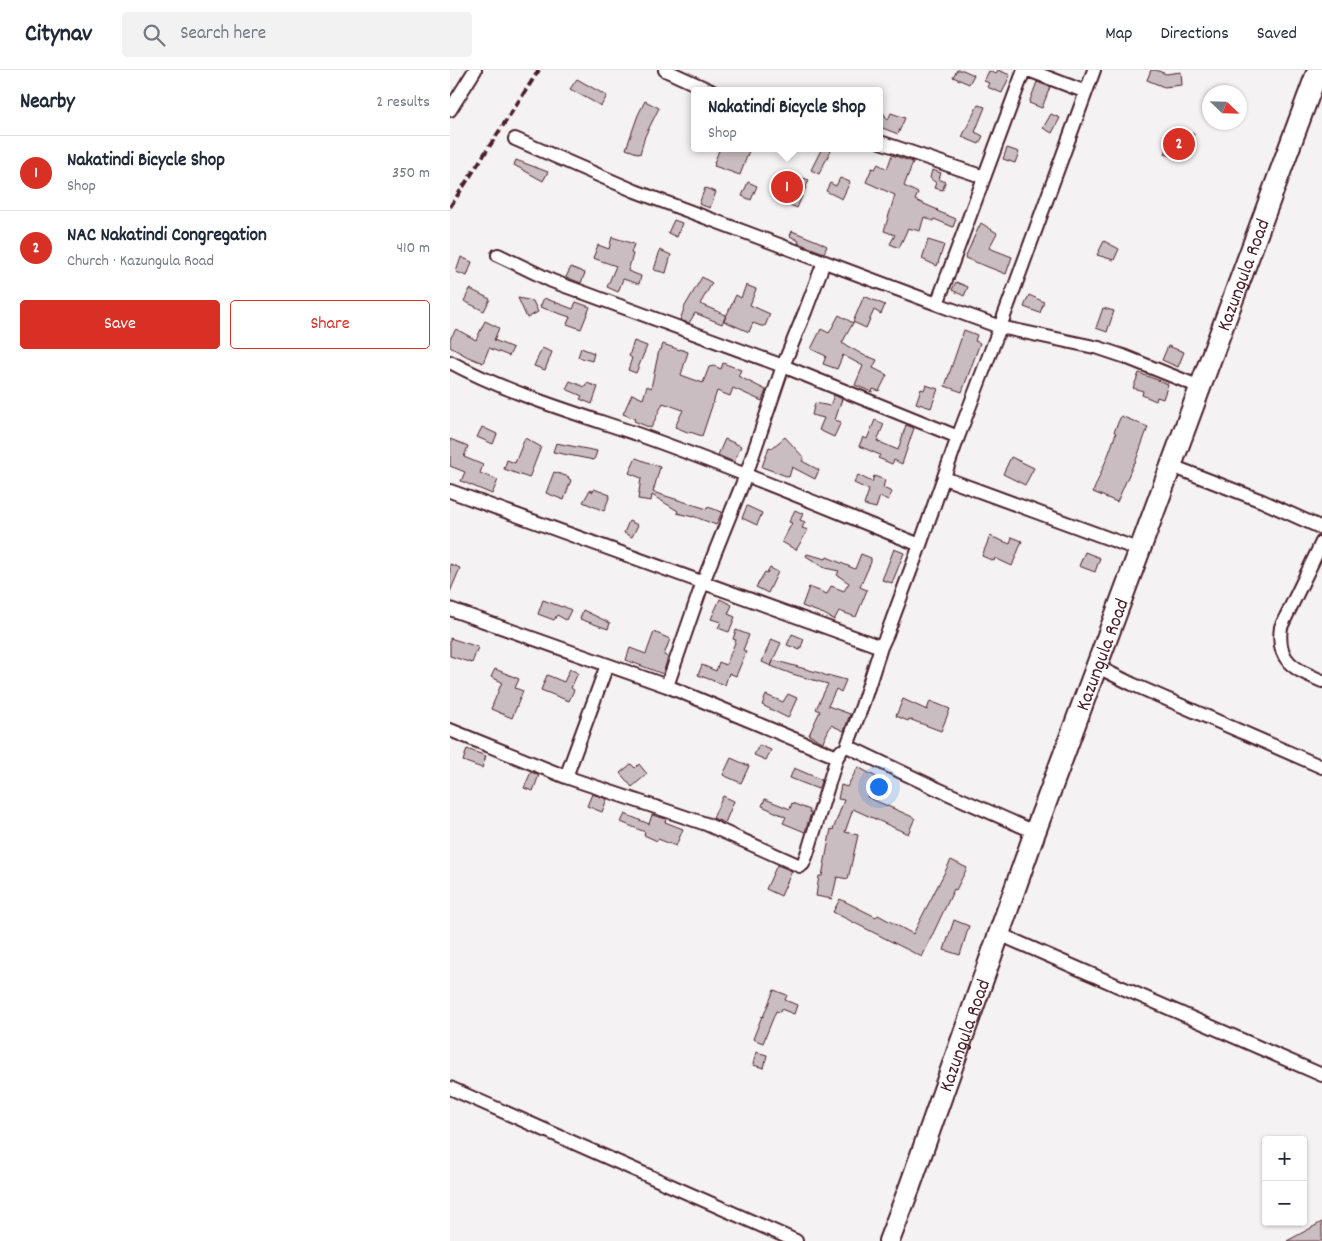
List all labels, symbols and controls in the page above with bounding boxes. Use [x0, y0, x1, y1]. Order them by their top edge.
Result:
search box [122, 12, 472, 57]
text: Citynav [25, 18, 92, 52]
icon: search [140, 21, 168, 49]
text: Search here [180, 21, 266, 48]
text: Map [1105, 22, 1132, 47]
text: Directions [1160, 22, 1229, 47]
text: Saved [1257, 22, 1297, 47]
north arrow [1202, 85, 1247, 130]
popup [691, 87, 883, 152]
text: Nearby [20, 88, 75, 118]
text: 2 results [376, 91, 430, 114]
text: Nakatindi Bicycle Shop [708, 95, 866, 122]
text: Shop [708, 122, 737, 145]
pin: 2 [1163, 125, 1195, 163]
text: Nakatindi Bicycle Shop [67, 148, 225, 175]
text: 1 [34, 162, 38, 185]
text: 350 m [392, 162, 430, 185]
pin: 1 [771, 168, 803, 206]
text: Shop [67, 175, 96, 198]
street label: Kazungula Road [1211, 216, 1278, 336]
text: NAC Nakatindi Congregation [67, 223, 267, 250]
text: 2 [33, 237, 40, 260]
text: 410 m [396, 237, 430, 260]
text: Church · Kazungula Road [67, 250, 214, 273]
button: Save [20, 300, 220, 349]
button: Share [230, 300, 430, 349]
street label: Kazungula Road [1070, 595, 1137, 715]
your location [866, 774, 892, 800]
street label: Kazungula Road [933, 976, 999, 1096]
map controls [1262, 1136, 1307, 1226]
button: + [1262, 1136, 1307, 1181]
button: − [1262, 1181, 1307, 1226]

